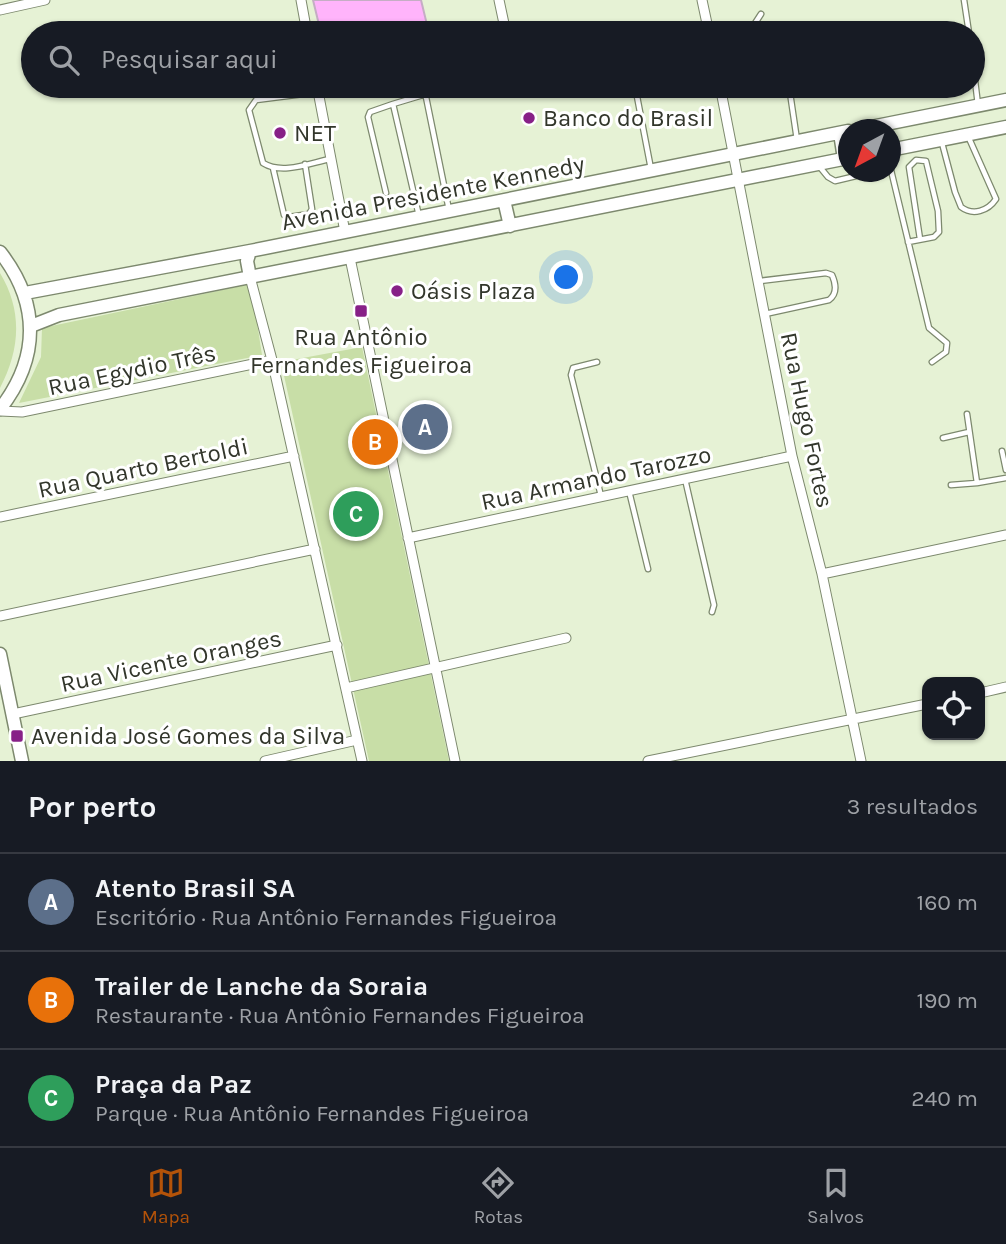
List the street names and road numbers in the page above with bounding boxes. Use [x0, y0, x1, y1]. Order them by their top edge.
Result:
street label: Avenida Presidente Kennedy [279, 150, 587, 236]
street label: Rua Hugo Fortes [775, 330, 839, 510]
street label: Rua Egydio Três [46, 339, 218, 401]
street label: Rua Quarto Bertoldi [35, 432, 251, 504]
street label: Rua Armando Tarozzo [478, 440, 714, 516]
street label: Rua Vicente Oranges [58, 624, 284, 698]

